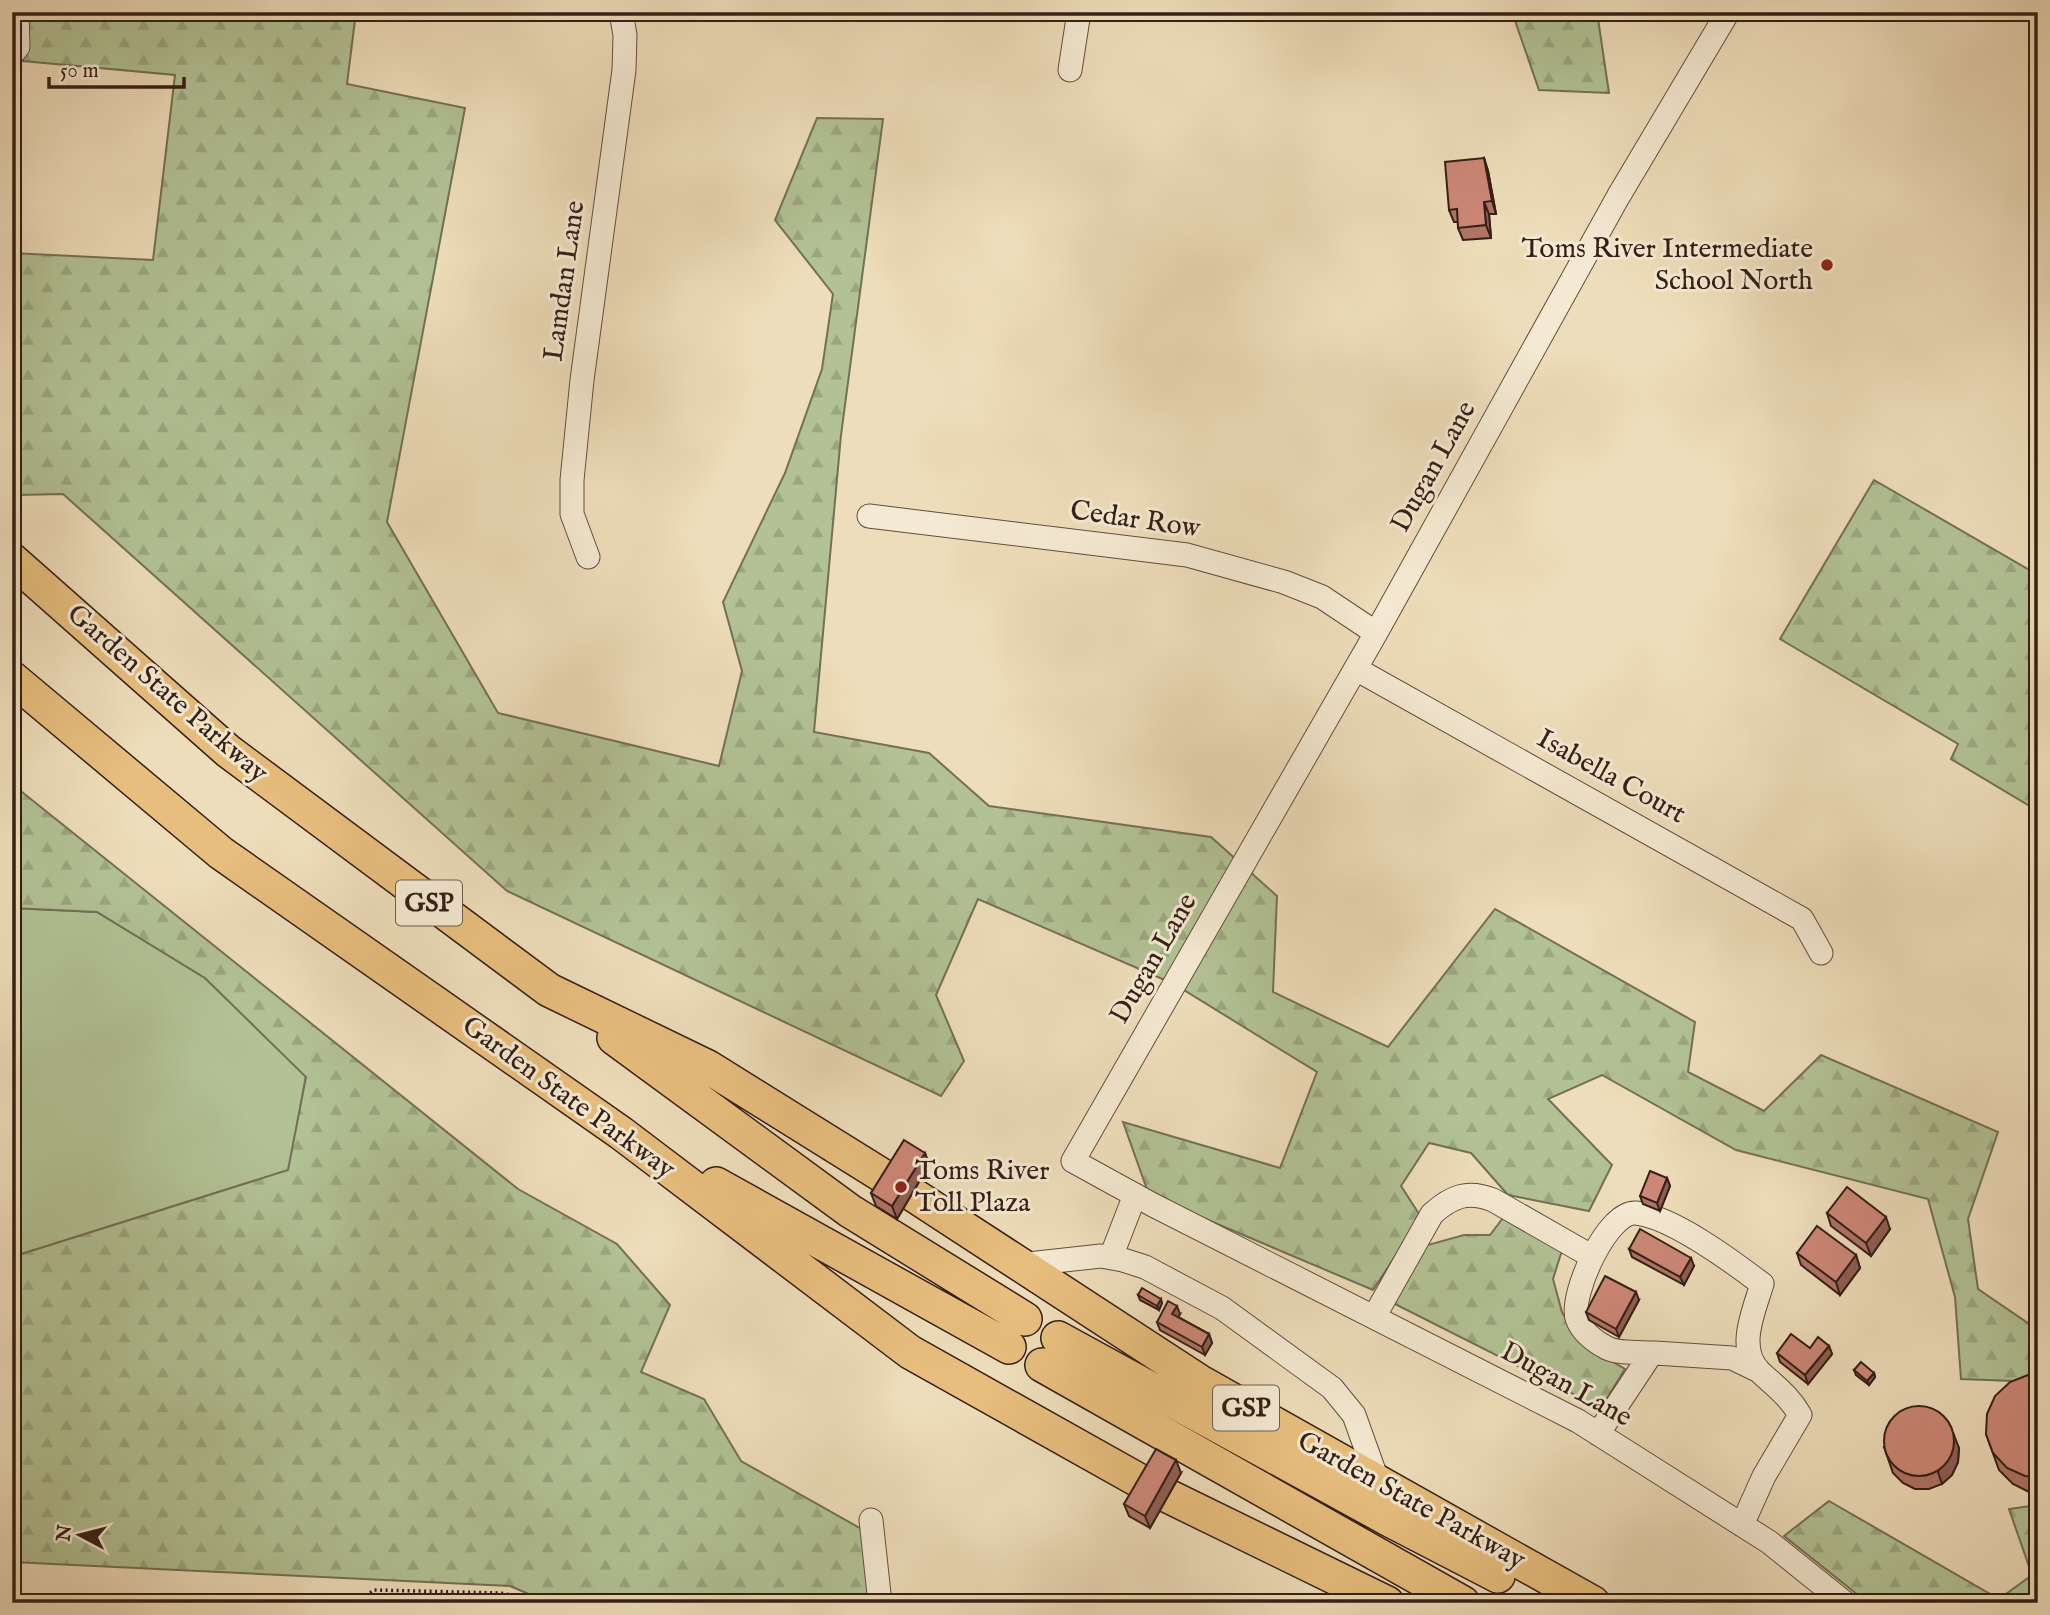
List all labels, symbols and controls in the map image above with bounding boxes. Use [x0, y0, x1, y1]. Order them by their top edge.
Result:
scale bar [49, 46, 184, 90]
text: 50 m [60, 58, 99, 85]
street label: Lamdan Lane [536, 199, 594, 363]
place label: Toms River Intermediate School North [1521, 232, 1813, 299]
marker: Toms River Intermediate School North [1819, 257, 1835, 273]
street label: Dugan Lane [1384, 395, 1485, 539]
street label: Cedar Row [1068, 494, 1203, 547]
street label: Garden State Parkway [59, 597, 275, 791]
street label: Isabella Court [1530, 722, 1692, 832]
road number: GSP [396, 880, 462, 926]
street label: Dugan Lane [1103, 887, 1205, 1031]
street label: Garden State Parkway [455, 1009, 682, 1187]
place label: Toms River Toll Plaza [915, 1154, 1049, 1221]
marker: Toms River Toll Plaza [893, 1179, 909, 1195]
street label: Dugan Lane [1494, 1335, 1638, 1436]
road number: GSP [1213, 1386, 1279, 1430]
street label: Garden State Parkway [1291, 1424, 1531, 1578]
north arrow [46, 1500, 116, 1570]
text: N [52, 1523, 78, 1544]

